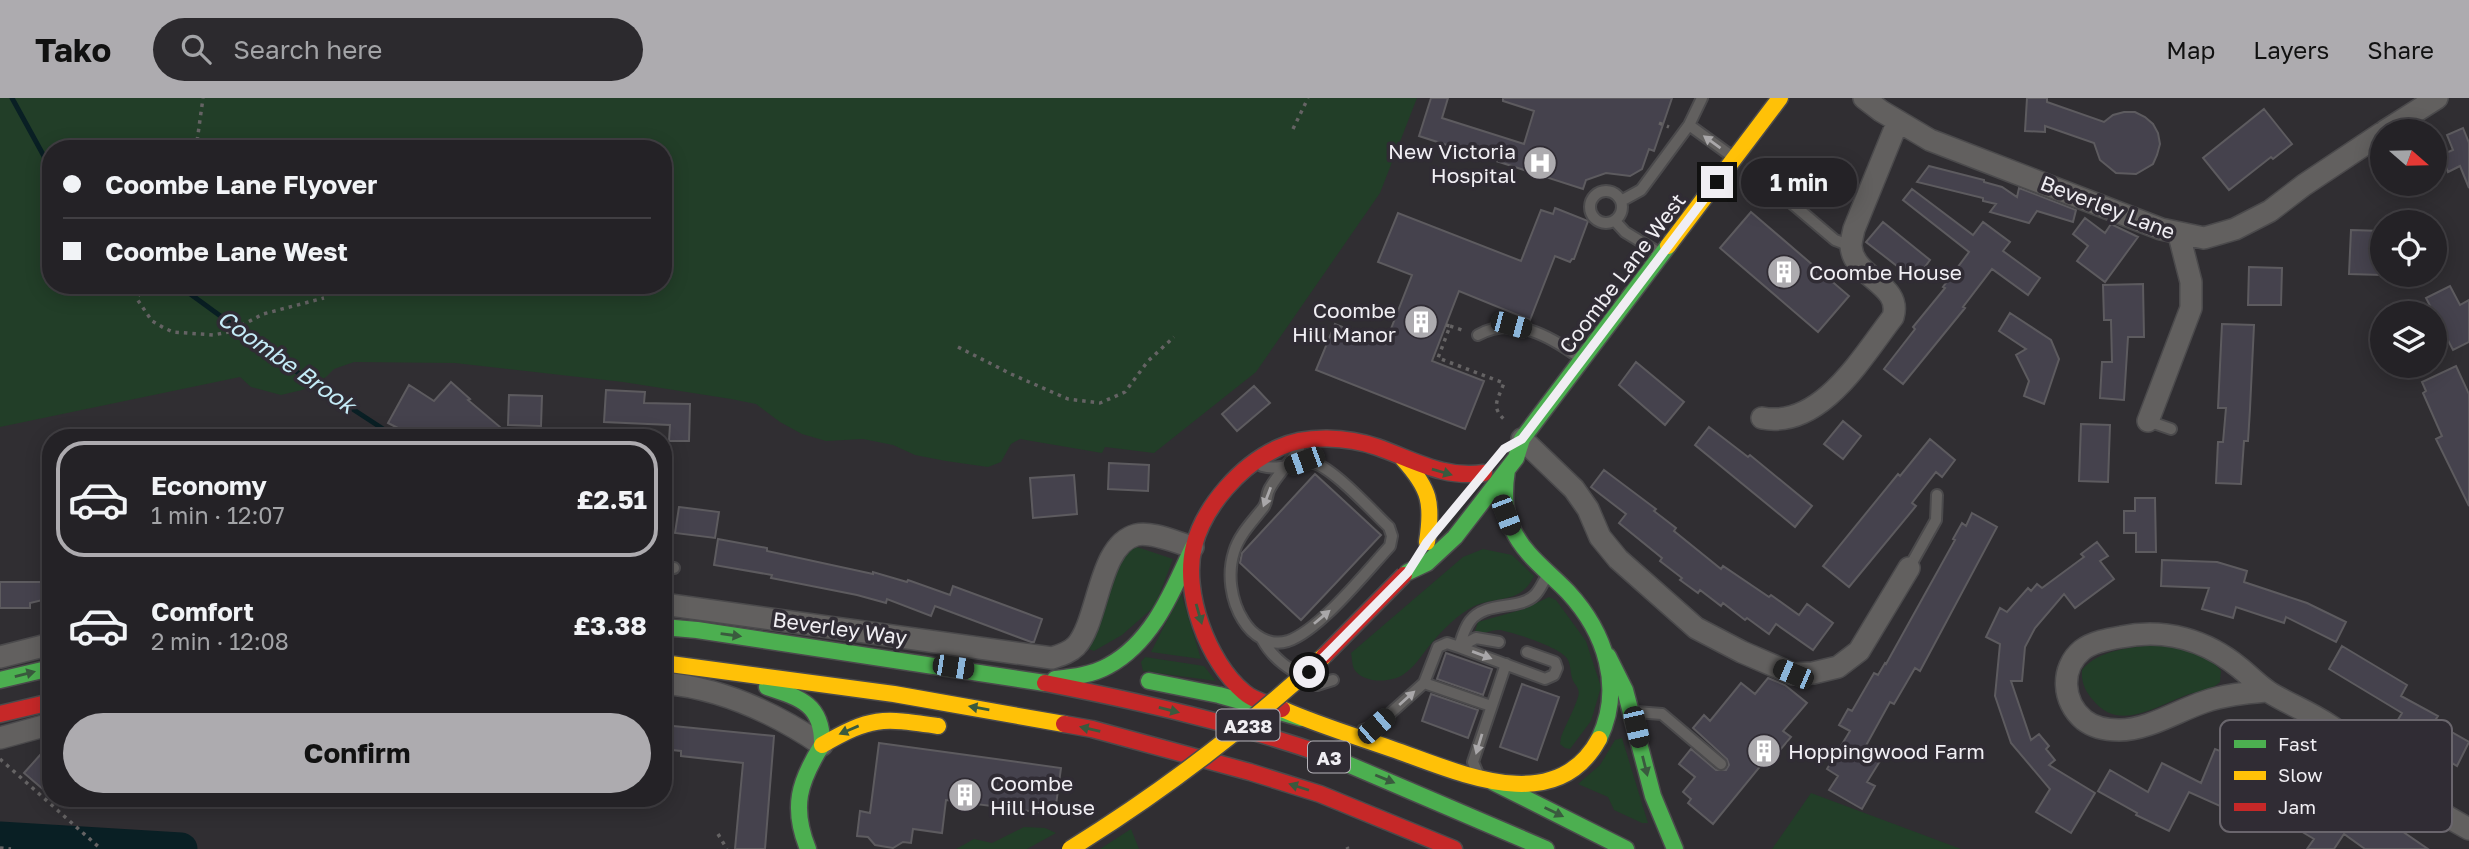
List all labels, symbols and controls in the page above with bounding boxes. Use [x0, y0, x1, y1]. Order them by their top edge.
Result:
search box [153, 18, 643, 81]
text: Tako [35, 30, 111, 69]
icon: search [177, 30, 215, 68]
text: Search here [233, 34, 382, 65]
text: Map [2166, 35, 2215, 64]
text: Layers [2253, 35, 2329, 64]
text: Share [2367, 35, 2434, 64]
north arrow [2370, 119, 2446, 196]
map controls [2370, 119, 2447, 378]
one-way arrow [1703, 135, 1721, 149]
place label: New Victoria Hospital [1388, 138, 1516, 188]
hospital icon: New Victoria Hospital [1521, 144, 1559, 182]
callout: 1 min [1742, 158, 1857, 206]
route end [1701, 166, 1733, 198]
text: 1 min [1770, 168, 1828, 196]
text: Coombe Lane Flyover [105, 169, 377, 200]
street label: Beverley Lane [2037, 169, 2179, 245]
street label: Coombe Lane West [1553, 188, 1691, 358]
button: locate [2370, 210, 2447, 287]
text: Coombe Lane West [105, 236, 348, 267]
building icon: Coombe House [1765, 253, 1803, 291]
place label: Coombe House [1809, 259, 1962, 285]
place label: Coombe Hill Manor [1292, 297, 1396, 347]
button: layers [2370, 301, 2447, 378]
water label: Coombe Brook [213, 303, 363, 420]
building icon: Coombe Hill Manor [1402, 303, 1440, 341]
car [1488, 309, 1535, 341]
car [1281, 444, 1328, 478]
one-way arrow [1432, 467, 1453, 477]
icon: car [67, 468, 130, 531]
text: Economy [151, 470, 267, 501]
text: £2.51 [576, 484, 647, 515]
one-way arrow [1261, 487, 1272, 508]
car [1489, 492, 1524, 538]
text: 1 min · 12:07 [151, 501, 285, 529]
icon: car [67, 594, 130, 657]
text: Comfort [151, 596, 254, 627]
one-way arrow [1194, 604, 1204, 625]
street label: Beverley Way [771, 606, 909, 650]
text: £3.38 [573, 610, 647, 641]
one-way arrow [1314, 610, 1331, 625]
text: 2 min · 12:08 [151, 627, 289, 655]
one-way arrow [720, 630, 742, 641]
one-way arrow [1472, 650, 1493, 661]
car [931, 653, 976, 681]
route start [1293, 656, 1325, 688]
car [1770, 656, 1817, 692]
one-way arrow [14, 668, 36, 679]
one-way arrow [1398, 690, 1416, 706]
one-way arrow [968, 702, 990, 713]
car [1354, 704, 1399, 748]
car [1622, 704, 1651, 750]
one-way arrow [1158, 705, 1180, 716]
road number: A238 [1216, 710, 1280, 740]
button: Confirm [63, 713, 651, 793]
legend [2220, 720, 2452, 832]
one-way arrow [1079, 723, 1101, 734]
one-way arrow [839, 725, 860, 736]
building icon: Hoppingwood Farm [1745, 732, 1783, 770]
text: Fast [2278, 732, 2317, 755]
one-way arrow [1473, 734, 1484, 755]
place label: Hoppingwood Farm [1788, 738, 1985, 764]
road number: A3 [1308, 742, 1350, 772]
one-way arrow [1640, 755, 1651, 777]
text: Slow [2278, 763, 2323, 786]
place label: Coombe Hill House [990, 770, 1095, 820]
one-way arrow [1375, 774, 1396, 785]
building icon: Coombe Hill House [946, 776, 984, 814]
one-way arrow [1289, 781, 1310, 792]
text: Jam [2278, 795, 2316, 818]
one-way arrow [1544, 807, 1564, 818]

